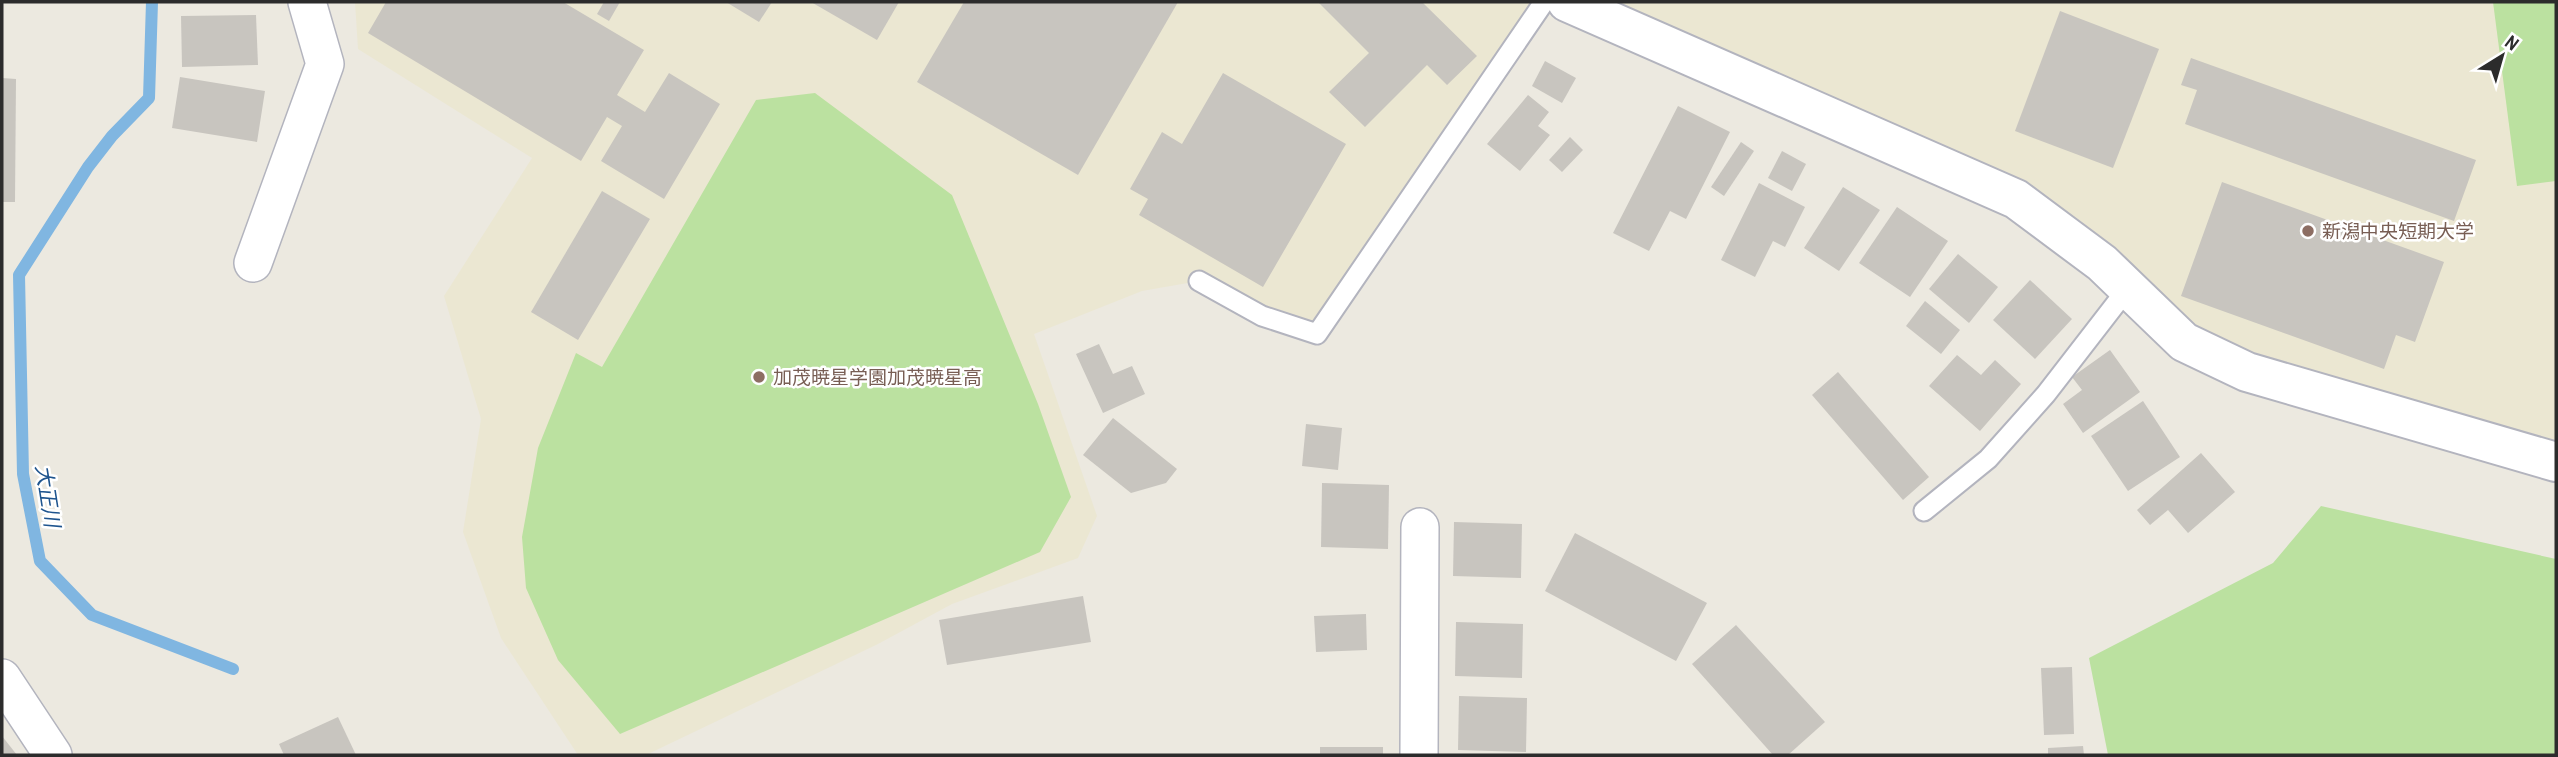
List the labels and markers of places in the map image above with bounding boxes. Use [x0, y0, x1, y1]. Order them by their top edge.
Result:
place label: 新潟中央短期大学 [2322, 218, 2474, 244]
marker: 新潟中央短期大学 [2300, 223, 2316, 239]
place label: 加茂暁星学園加茂暁星高 [773, 364, 982, 390]
marker: 加茂暁星学園加茂暁星高 [751, 369, 767, 385]

